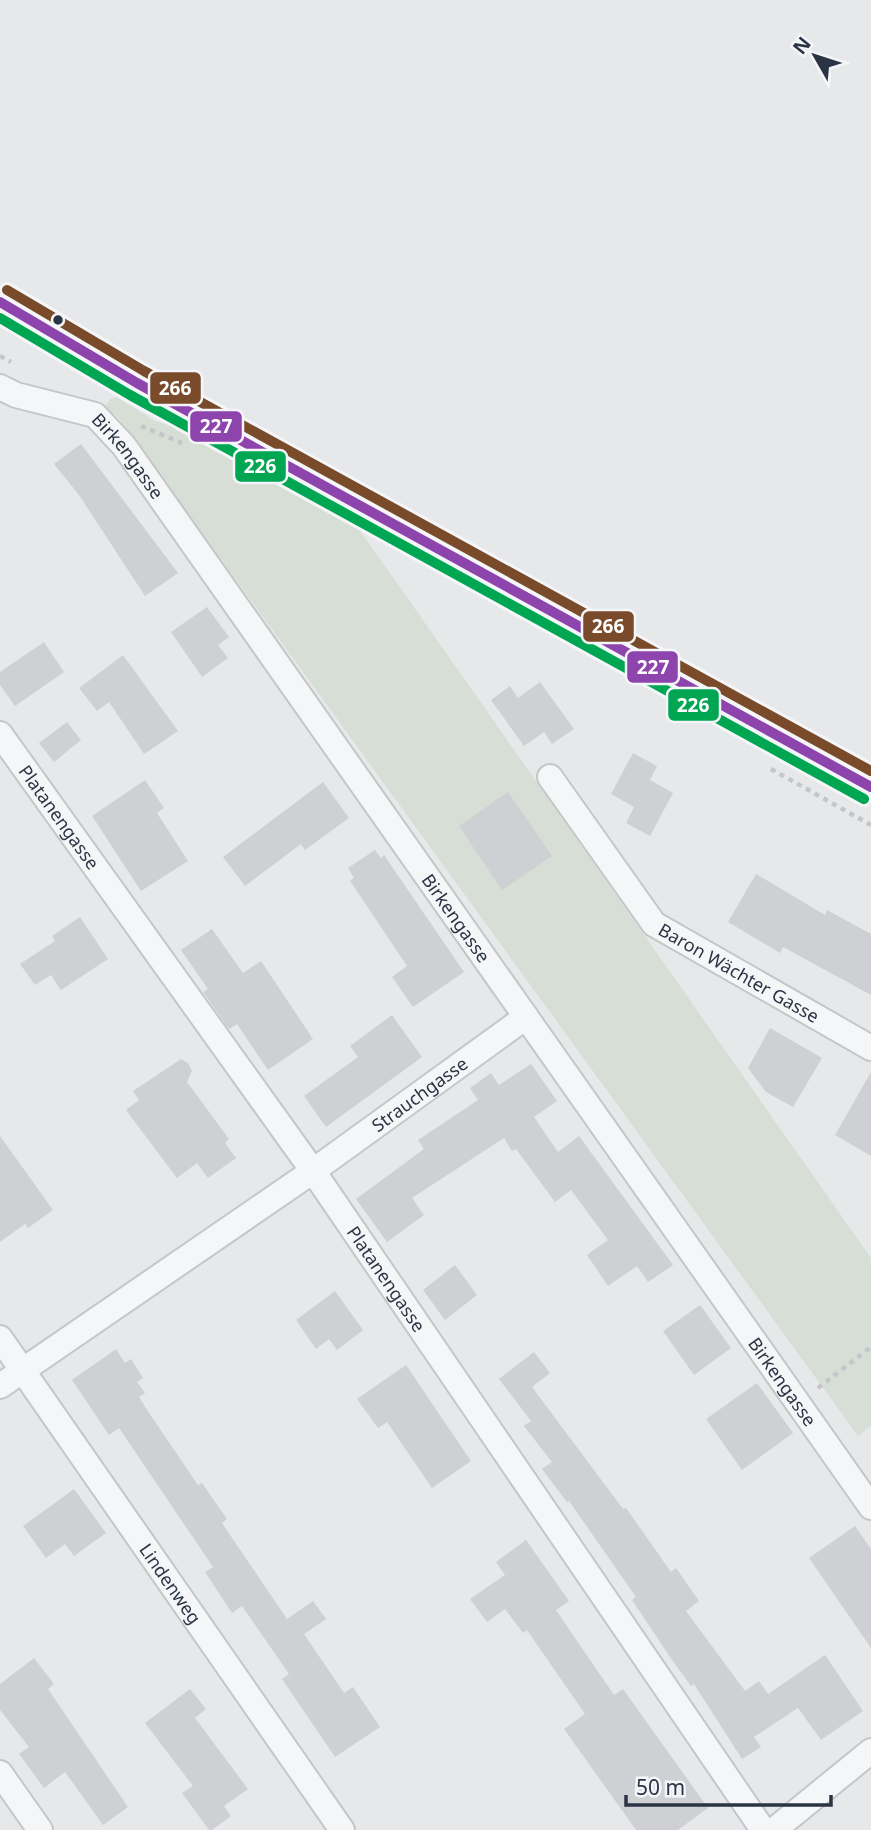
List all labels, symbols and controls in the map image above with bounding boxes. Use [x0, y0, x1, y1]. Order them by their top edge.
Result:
north arrow [780, 21, 850, 91]
text: N [787, 31, 817, 59]
unlabelled marker [51, 313, 65, 327]
line badge: 266 [149, 371, 202, 405]
text: 266 [159, 375, 191, 401]
street label: Birkengasse [87, 408, 169, 503]
line badge: 227 [189, 410, 243, 443]
text: 227 [200, 413, 232, 439]
line badge: 226 [234, 450, 287, 483]
text: 226 [244, 453, 276, 479]
line badge: 266 [582, 610, 635, 643]
text: 266 [592, 613, 624, 639]
line badge: 227 [626, 650, 679, 684]
text: 227 [637, 654, 669, 680]
line badge: 226 [667, 688, 720, 722]
text: 226 [677, 692, 709, 718]
street label: Platanengasse [14, 760, 105, 874]
street label: Birkengasse [417, 869, 496, 967]
street label: Baron Wächter Gasse [654, 917, 824, 1028]
street label: Strauchgasse [367, 1051, 472, 1137]
street label: Platanengasse [342, 1221, 431, 1336]
street label: Birkengasse [743, 1332, 822, 1431]
street label: Lindenweg [134, 1538, 207, 1629]
scale bar [626, 1764, 831, 1808]
text: 50 m [636, 1773, 685, 1801]

